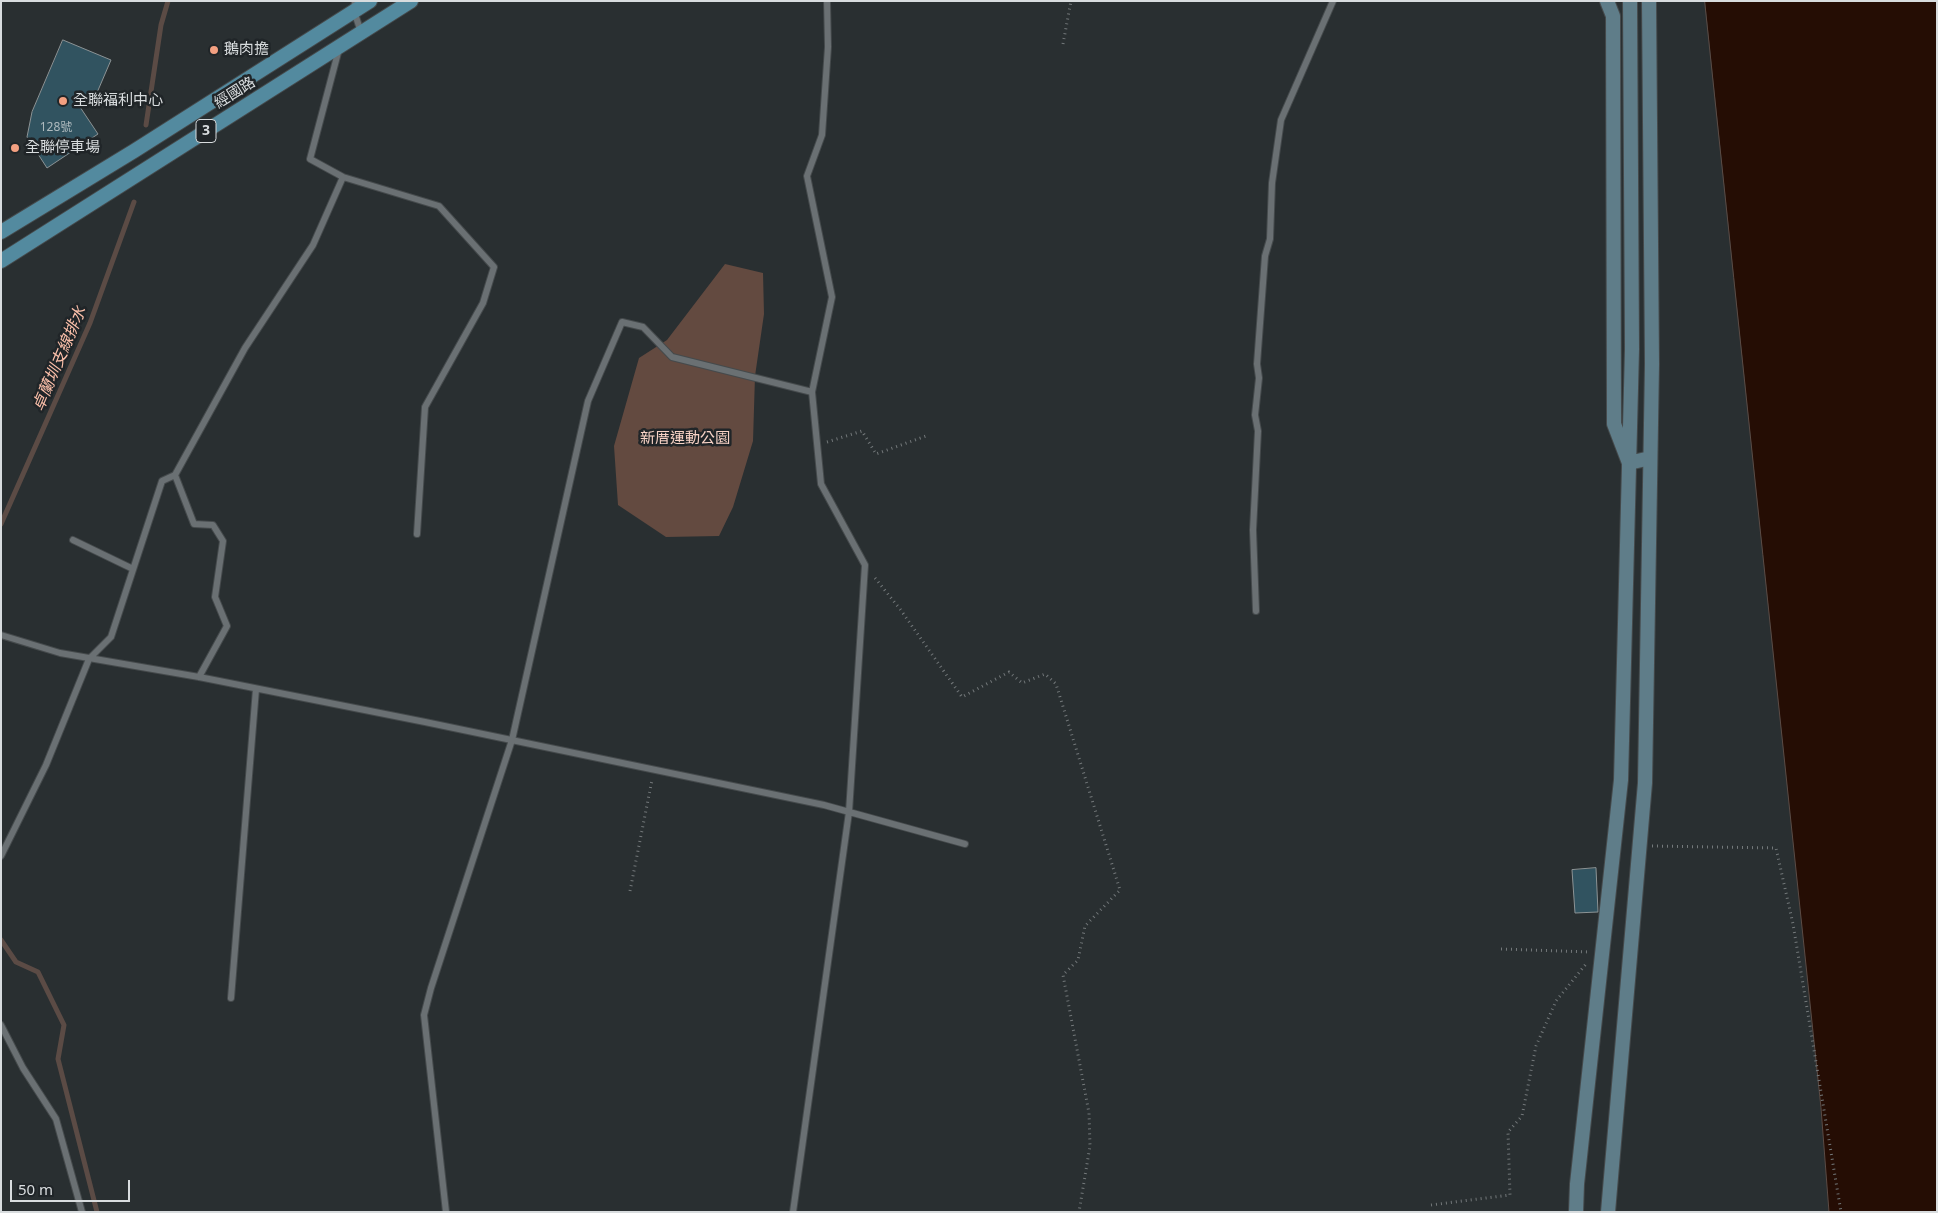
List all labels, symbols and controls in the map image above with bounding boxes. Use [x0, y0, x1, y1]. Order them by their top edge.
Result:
place label: 鵝肉擔 [224, 41, 269, 59]
marker: 鵝肉擔 [208, 44, 220, 56]
street label: 經國路 [211, 73, 259, 113]
place label: 全聯福利中心 [73, 92, 163, 110]
marker: 全聯福利中心 [57, 95, 69, 107]
road number: 3 [196, 120, 216, 142]
house number: 128號 [40, 121, 72, 135]
place label: 全聯停車場 [25, 139, 100, 157]
marker: 全聯停車場 [9, 142, 21, 154]
water label: 卓蘭圳支線排水 [29, 304, 91, 414]
park label: 新厝運動公園 [640, 430, 730, 448]
scale bar [12, 1170, 132, 1202]
text: 50 m [18, 1179, 53, 1199]

